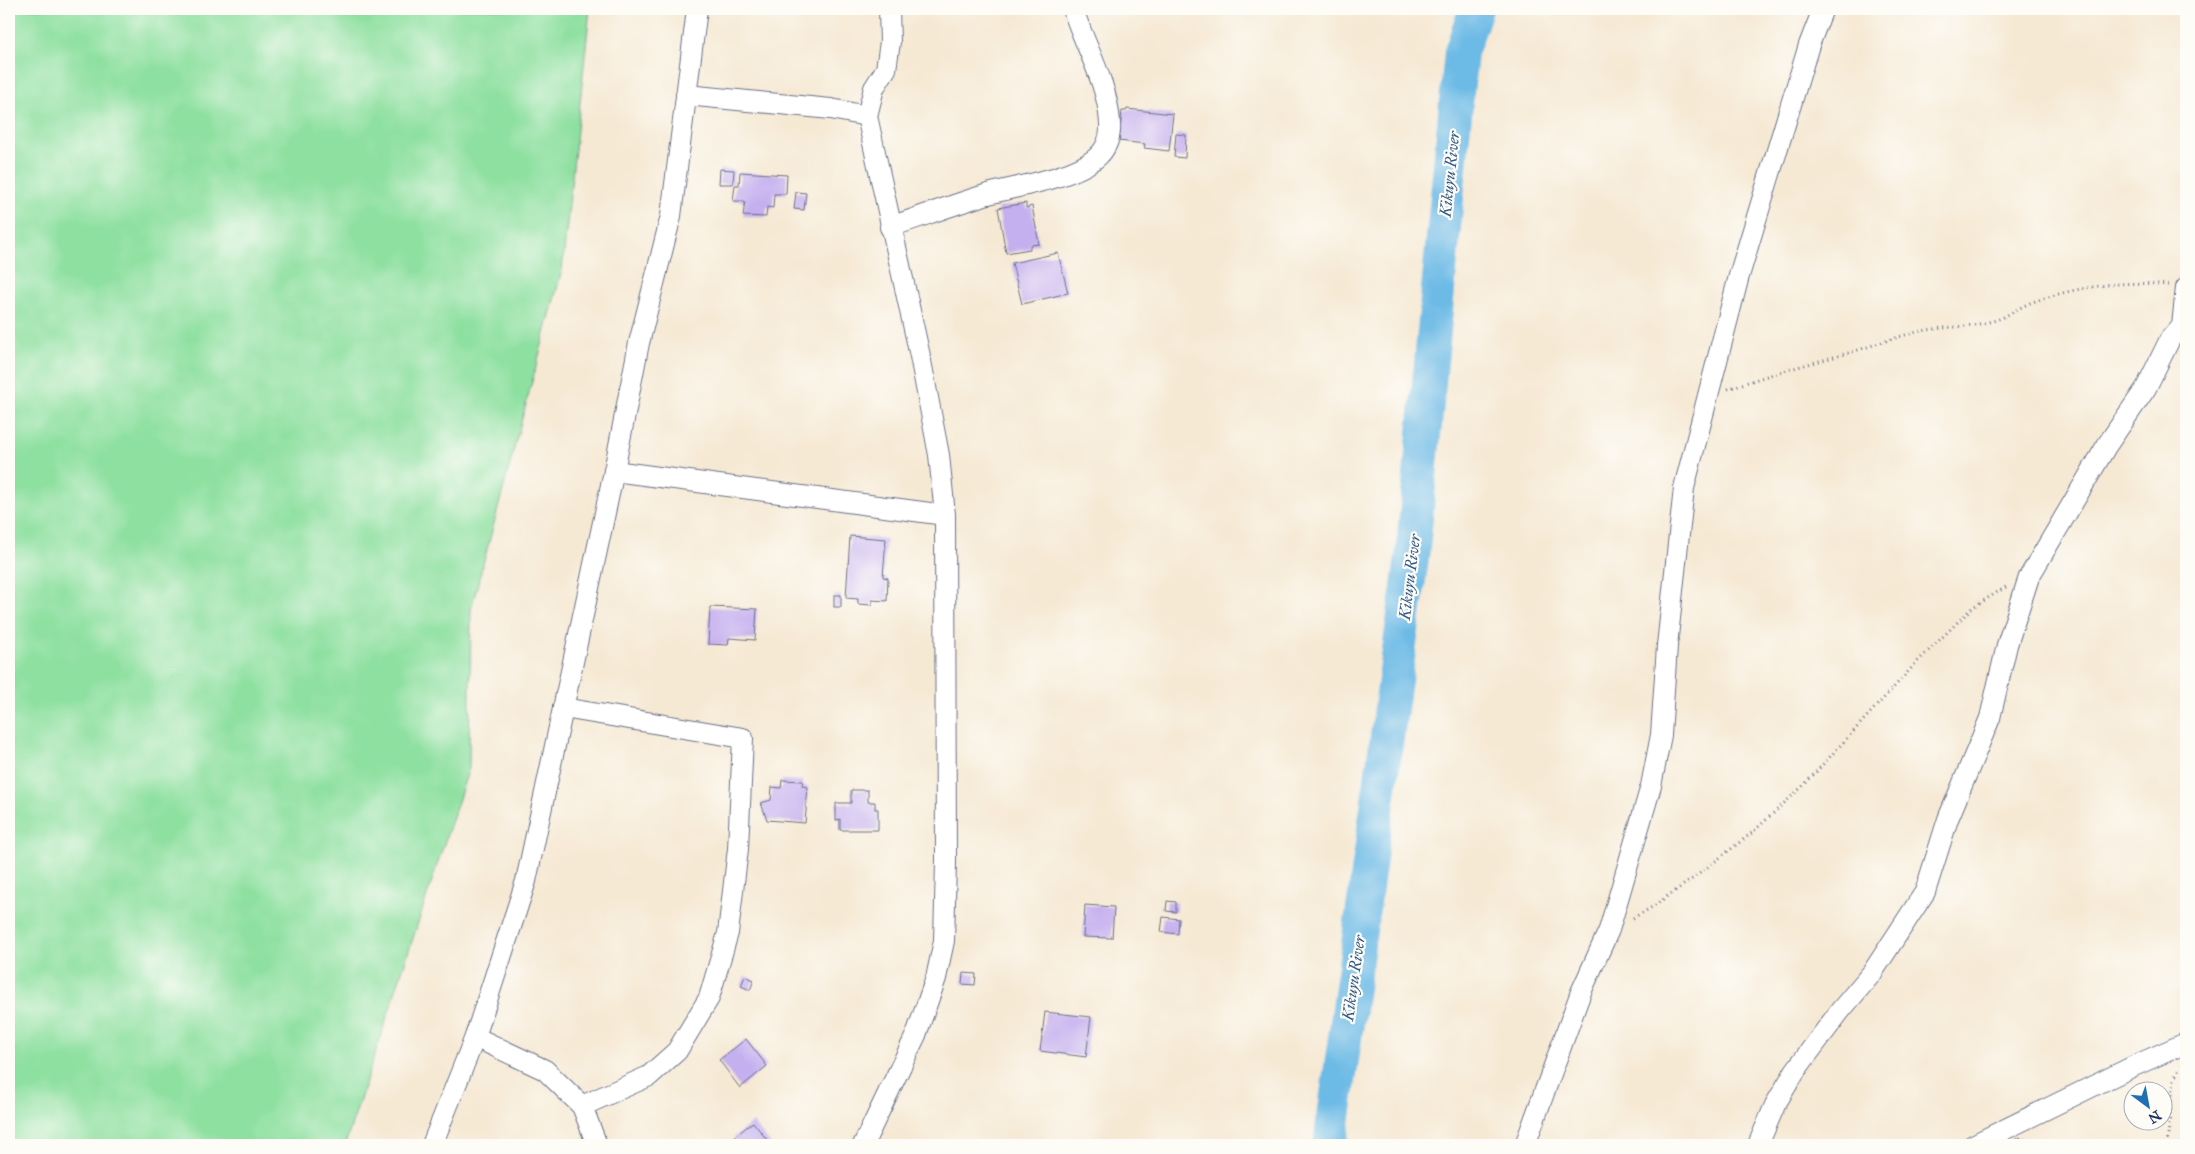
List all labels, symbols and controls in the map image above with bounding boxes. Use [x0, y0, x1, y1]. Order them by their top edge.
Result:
water label: Kikuyu River [1435, 129, 1464, 219]
water label: Kikuyu River [1395, 532, 1424, 622]
water label: Kikuyu River [1338, 933, 1369, 1023]
north arrow [2122, 1082, 2172, 1132]
text: N [2145, 1106, 2164, 1127]

